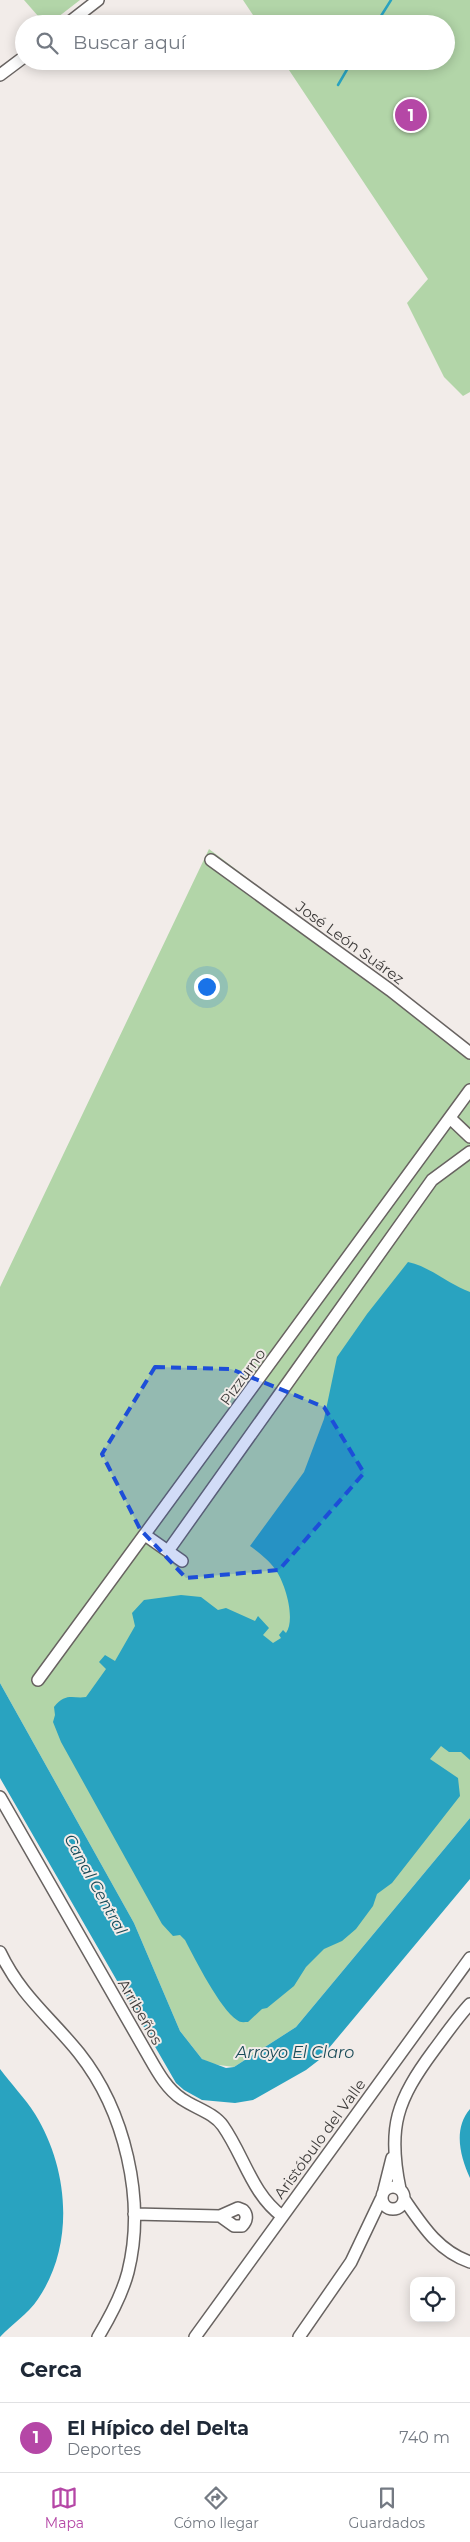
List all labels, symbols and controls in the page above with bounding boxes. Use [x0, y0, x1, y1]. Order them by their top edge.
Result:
search box [15, 15, 455, 70]
icon: search [33, 29, 61, 57]
text: Buscar aquí [73, 31, 186, 54]
pin: 1 [395, 96, 427, 134]
street label: José León Suárez [292, 896, 408, 988]
your location [194, 974, 220, 1000]
street label: Pizzurno [216, 1345, 270, 1409]
water label: Canal Central [60, 1831, 131, 1938]
street label: Arribeños [114, 1976, 167, 2048]
water label: Arroyo El Claro [235, 2043, 354, 2062]
street label: Aristóbulo del Valle [270, 2075, 370, 2202]
map controls [410, 2277, 455, 2322]
button: locate [410, 2277, 455, 2322]
text: Cerca [20, 2357, 82, 2382]
text: El Hípico del Delta [67, 2417, 249, 2440]
text: 1 [33, 2428, 39, 2447]
text: 740 m [399, 2428, 450, 2447]
text: Deportes [67, 2440, 141, 2459]
tab: Mapa [45, 2484, 84, 2532]
tab: Cómo llegar [174, 2484, 259, 2532]
tab: Guardados [348, 2484, 425, 2532]

